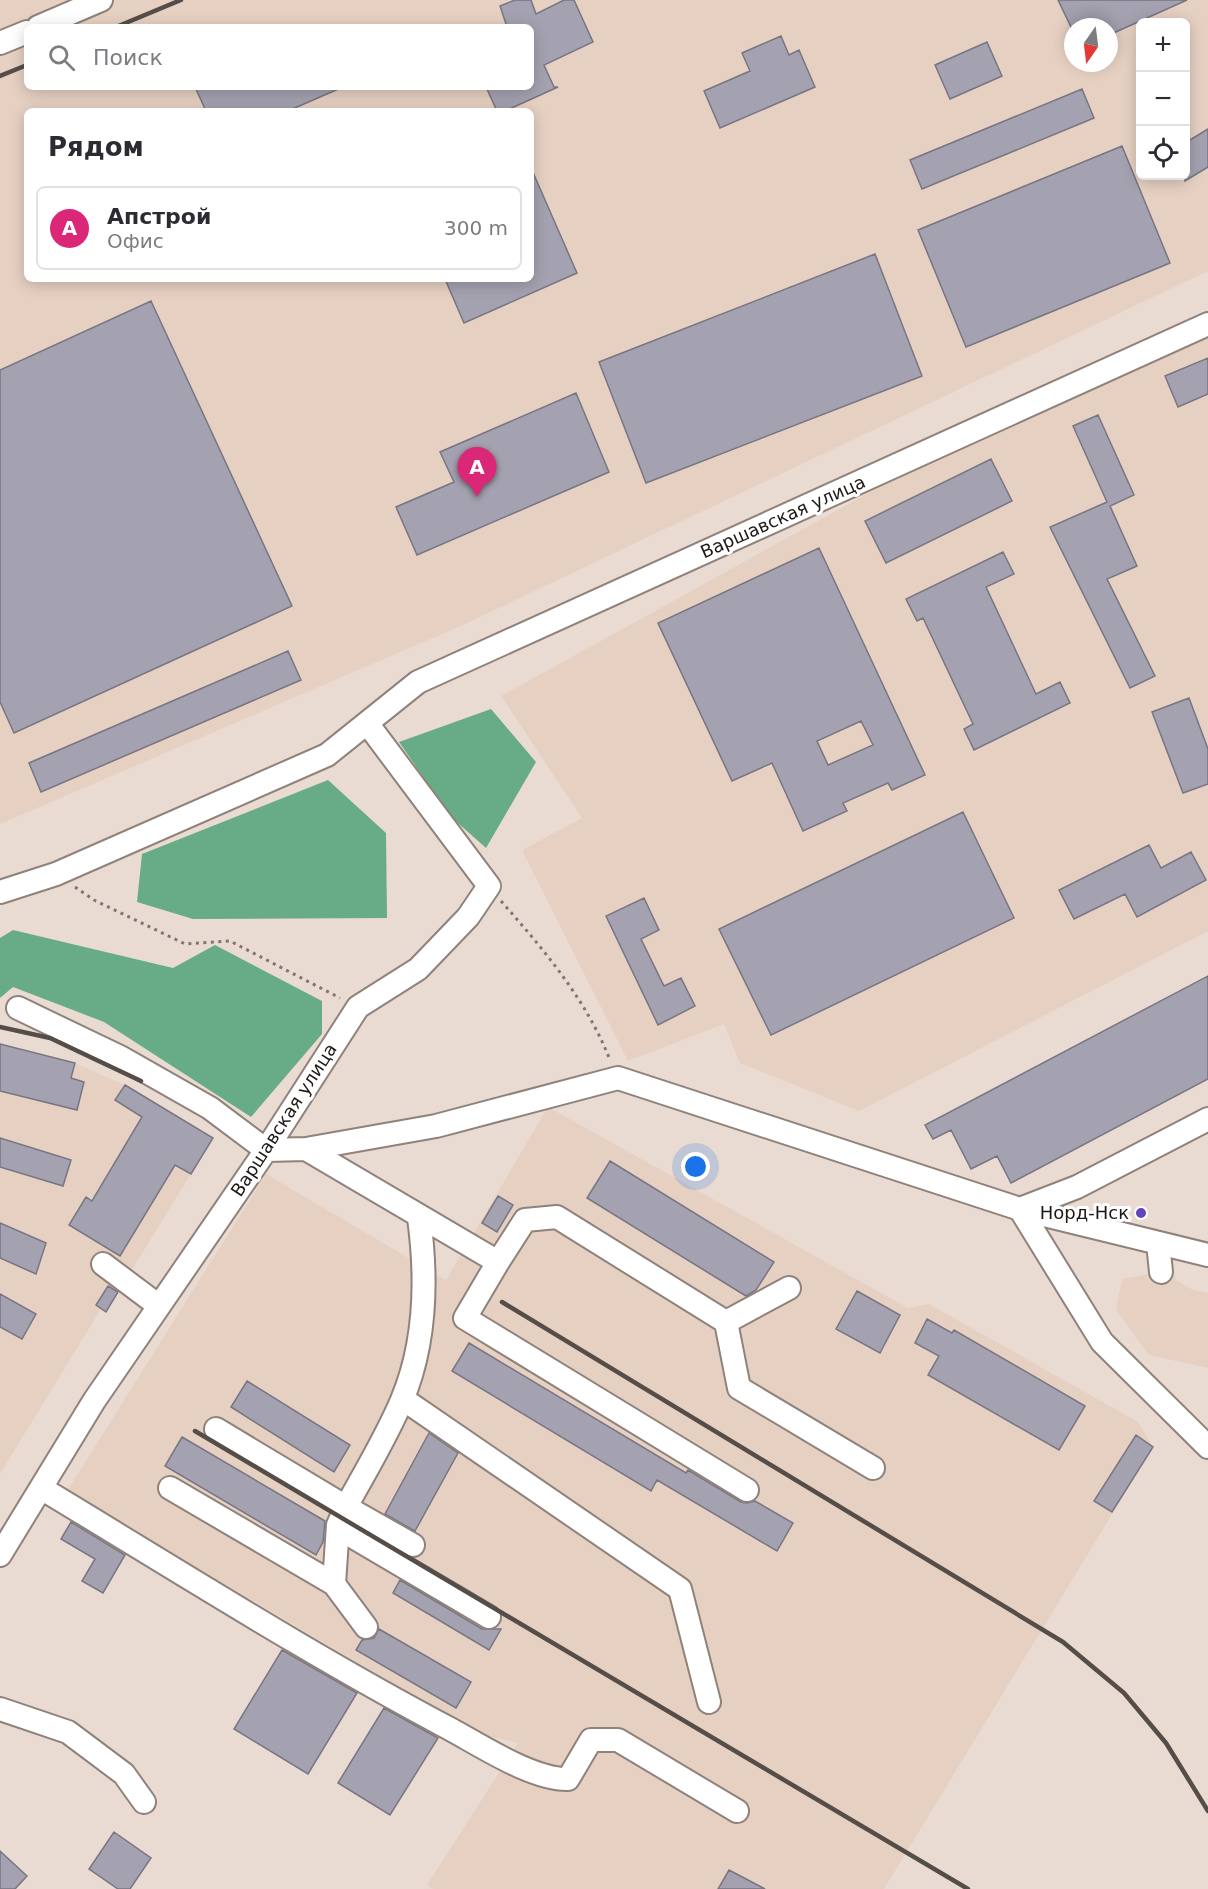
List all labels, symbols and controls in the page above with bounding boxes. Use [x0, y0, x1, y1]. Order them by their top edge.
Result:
north arrow [1064, 18, 1118, 72]
map controls [1136, 18, 1190, 180]
button: + [1136, 18, 1190, 72]
search box [24, 24, 534, 90]
icon: search [45, 41, 78, 74]
text: Поиск [93, 45, 163, 70]
button: − [1136, 72, 1190, 126]
button: locate [1136, 126, 1190, 180]
text: Рядом [48, 132, 144, 162]
text: Апстрой [107, 204, 211, 229]
text: A [62, 216, 77, 240]
text: 300 m [444, 216, 508, 240]
text: Офис [107, 229, 164, 253]
pin: A [458, 448, 496, 497]
street label: Варшавская улица [697, 471, 869, 562]
street label: Варшавская улица [226, 1039, 341, 1200]
your location [681, 1152, 710, 1181]
place label: Норд-Нск [1040, 1202, 1129, 1223]
marker: Норд-Нск [1134, 1206, 1148, 1220]

